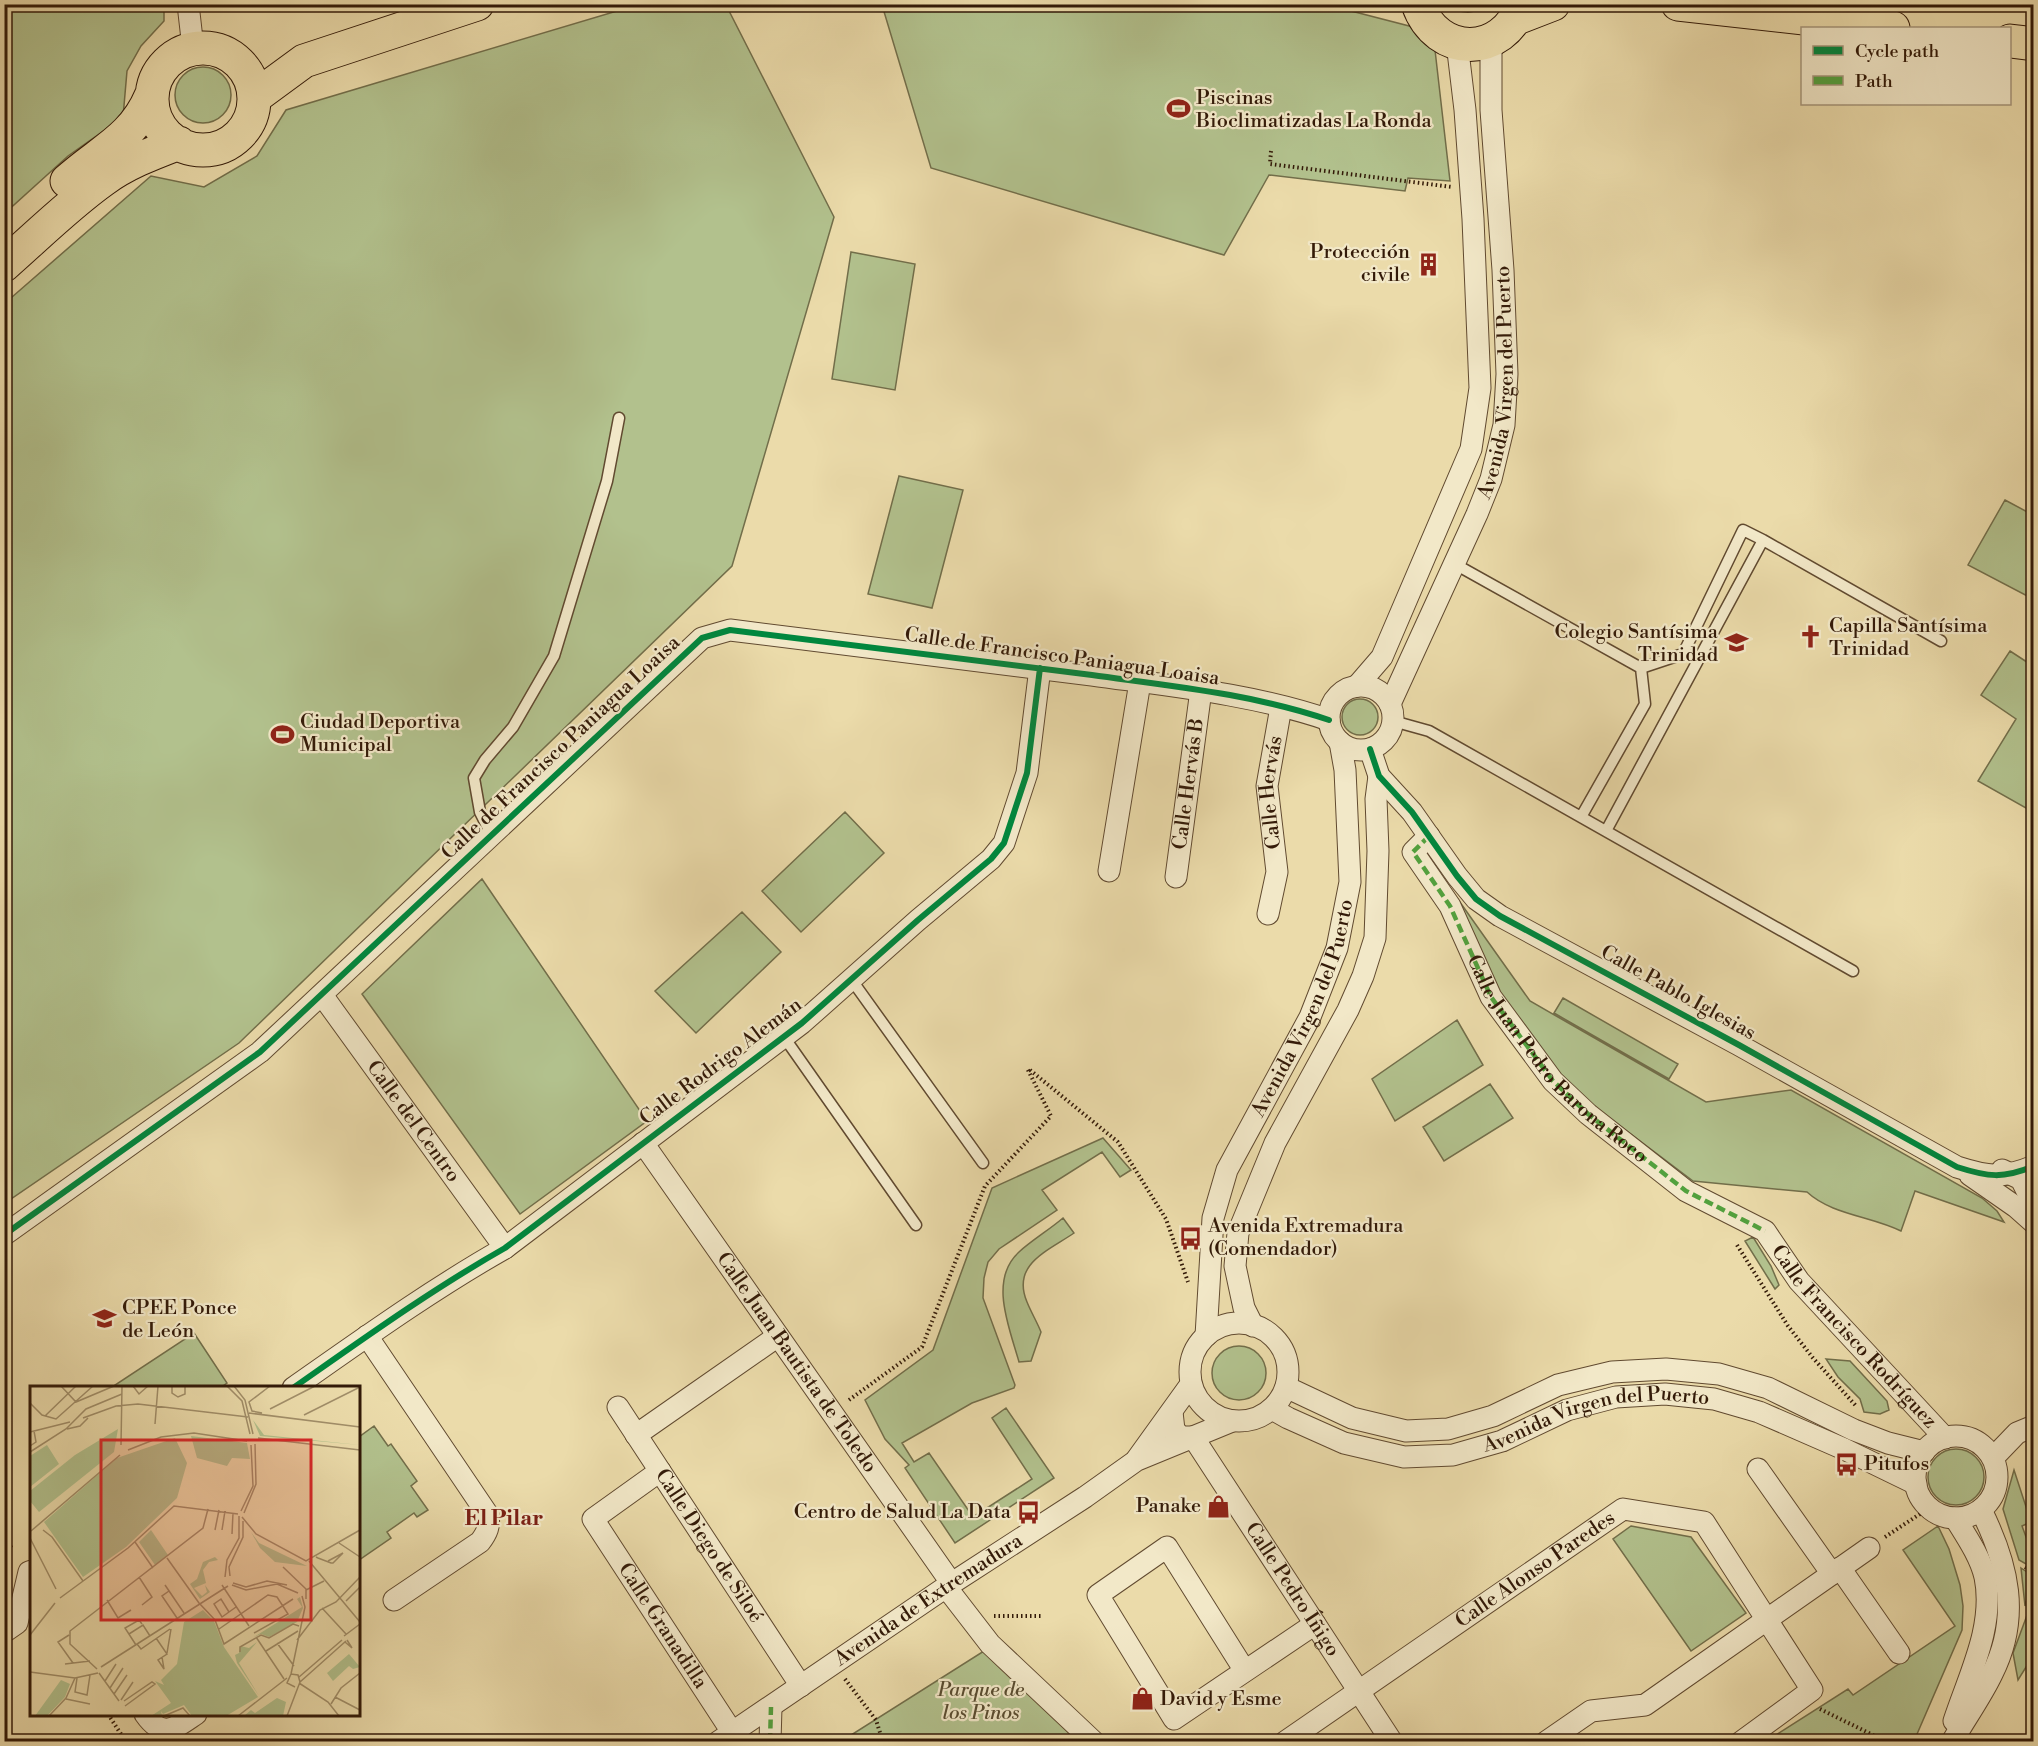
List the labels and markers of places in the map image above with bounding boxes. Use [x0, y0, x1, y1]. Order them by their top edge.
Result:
place label: Piscinas Bioclimatizadas La Ronda [1195, 86, 1432, 134]
sports icon: Piscinas Bioclimatizadas La Ronda [1165, 96, 1191, 122]
place label: Protección civile [1310, 240, 1410, 288]
building icon: Protección civile [1415, 251, 1441, 277]
place label: Capilla Santísima Trinidad [1829, 614, 1988, 662]
place label: Colegio Santísima Trinidad [1554, 620, 1719, 668]
church icon: Capilla Santísima Trinidad [1798, 624, 1824, 650]
school or university icon: Colegio Santísima Trinidad [1723, 630, 1749, 656]
place label: Ciudad Deportiva Municipal [300, 710, 461, 758]
sports icon: Ciudad Deportiva Municipal [269, 721, 295, 747]
place label: Avenida Extremadura (Comendador) [1207, 1214, 1404, 1262]
bus stop icon: Avenida Extremadura (Comendador) [1177, 1225, 1203, 1251]
place label: CPEE Ponce de León [122, 1296, 237, 1344]
school or university icon: CPEE Ponce de León [91, 1306, 117, 1332]
bus stop icon: Pitufos [1833, 1451, 1859, 1477]
place label: Pitufos [1864, 1452, 1929, 1477]
shop icon: Panake [1206, 1493, 1232, 1519]
place label: Panake [1136, 1494, 1201, 1519]
bus stop icon: Centro de Salud La Data [1016, 1499, 1042, 1525]
place label: Centro de Salud La Data [794, 1500, 1012, 1525]
shop icon: David y Esme [1129, 1686, 1155, 1712]
place label: David y Esme [1160, 1687, 1282, 1712]

